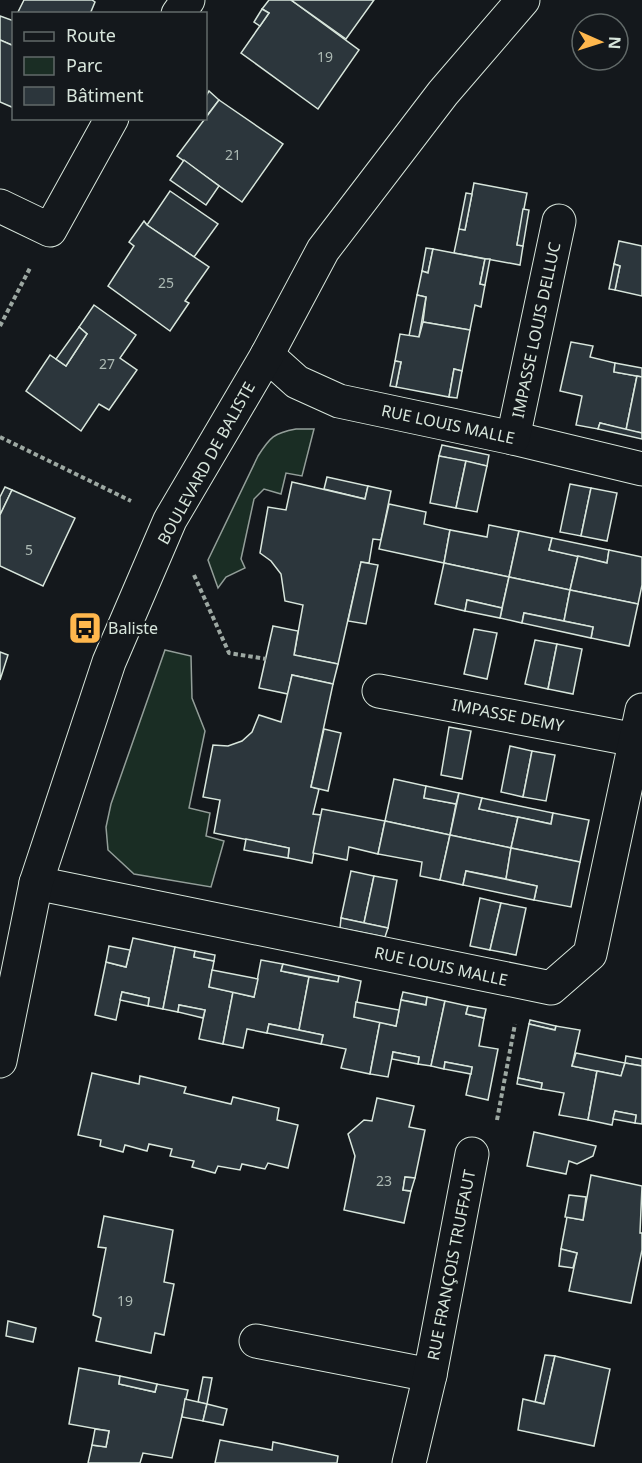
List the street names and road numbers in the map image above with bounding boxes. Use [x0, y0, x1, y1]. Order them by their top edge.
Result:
street label: IMPASSE LOUIS DELLUC [507, 240, 565, 420]
street label: BOULEVARD DE BALISTE [152, 378, 260, 548]
street label: RUE LOUIS MALLE [379, 399, 517, 449]
street label: IMPASSE DEMY [450, 693, 567, 737]
street label: RUE LOUIS MALLE [372, 941, 510, 991]
street label: RUE FRANÇOIS TRUFFAUT [422, 1168, 480, 1362]

